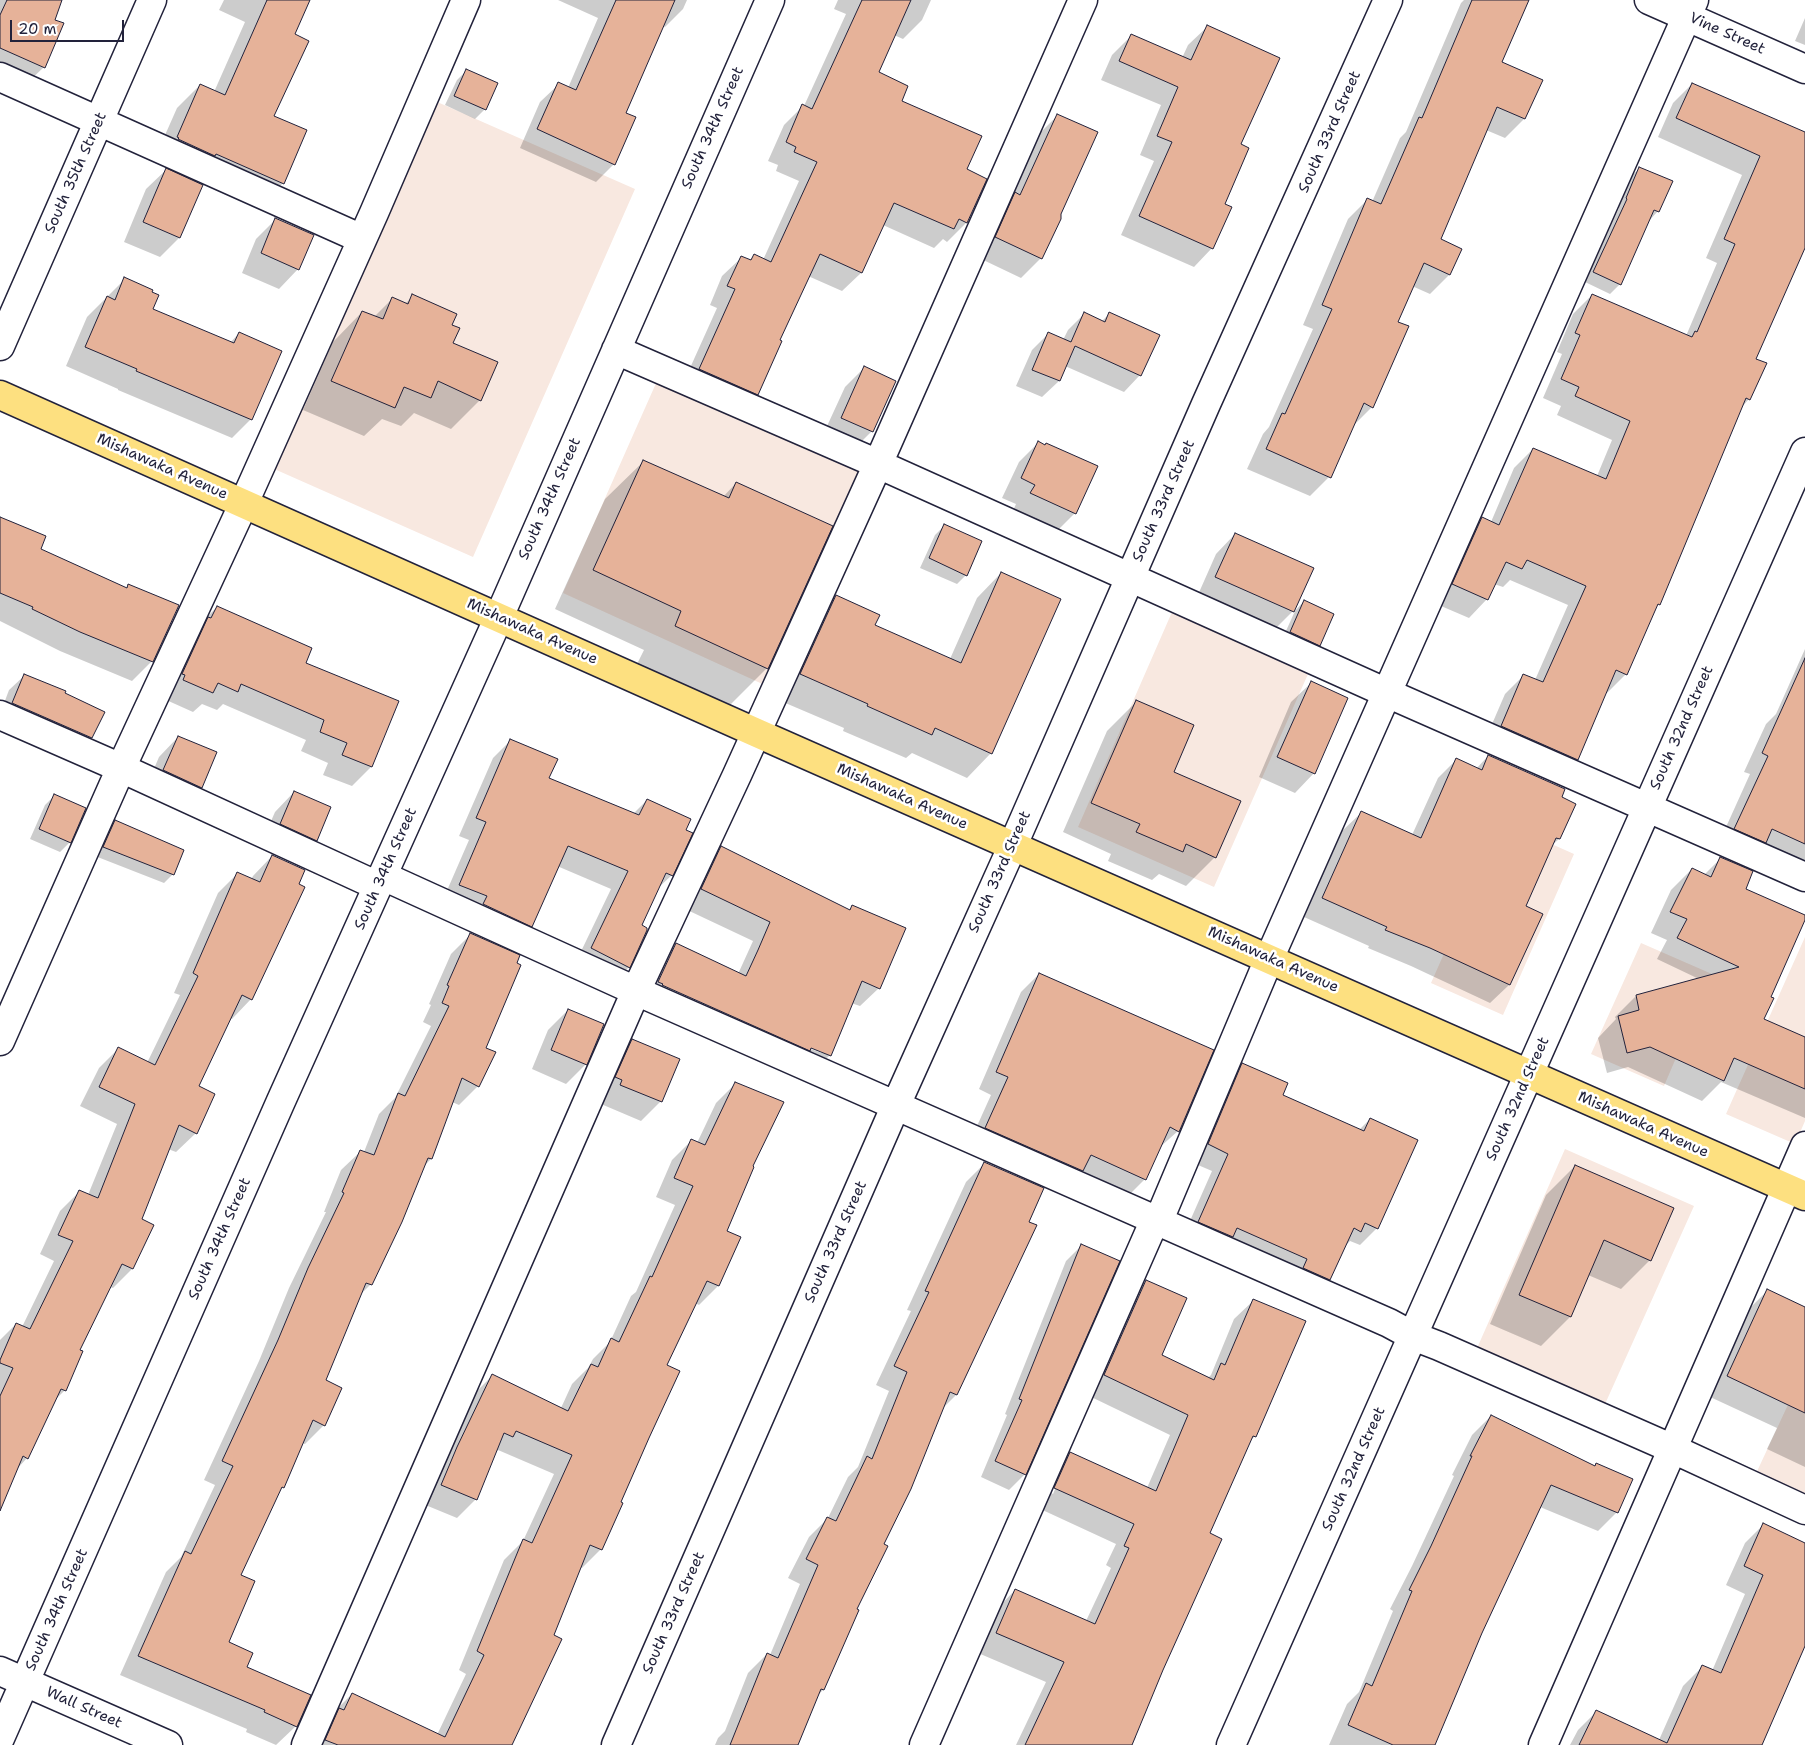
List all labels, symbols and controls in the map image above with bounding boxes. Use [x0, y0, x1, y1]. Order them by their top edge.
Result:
street label: Vine Street [1686, 9, 1768, 59]
scale bar [12, 10, 126, 42]
text: 20 m [18, 19, 57, 39]
street label: South 34th Street [678, 64, 748, 192]
street label: South 33rd Street [1295, 68, 1365, 196]
street label: South 35th Street [41, 110, 111, 236]
street label: Mishawaka Avenue [94, 430, 230, 504]
street label: South 34th Street [515, 435, 585, 563]
street label: South 33rd Street [1129, 437, 1199, 565]
street label: Mishawaka Avenue [464, 595, 600, 669]
street label: South 32nd Street [1647, 663, 1717, 793]
street label: Mishawaka Avenue [834, 760, 970, 834]
street label: South 34th Street [351, 805, 421, 933]
street label: South 33rd Street [965, 808, 1035, 936]
street label: Mishawaka Avenue [1205, 923, 1341, 997]
street label: South 32nd Street [1483, 1034, 1553, 1164]
street label: Mishawaka Avenue [1575, 1088, 1711, 1162]
street label: South 34th Street [185, 1175, 255, 1303]
street label: South 33rd Street [801, 1178, 871, 1306]
street label: South 32nd Street [1319, 1404, 1389, 1534]
street label: South 34th Street [22, 1546, 92, 1674]
street label: South 33rd Street [639, 1549, 709, 1677]
street label: Wall Street [43, 1683, 125, 1733]

